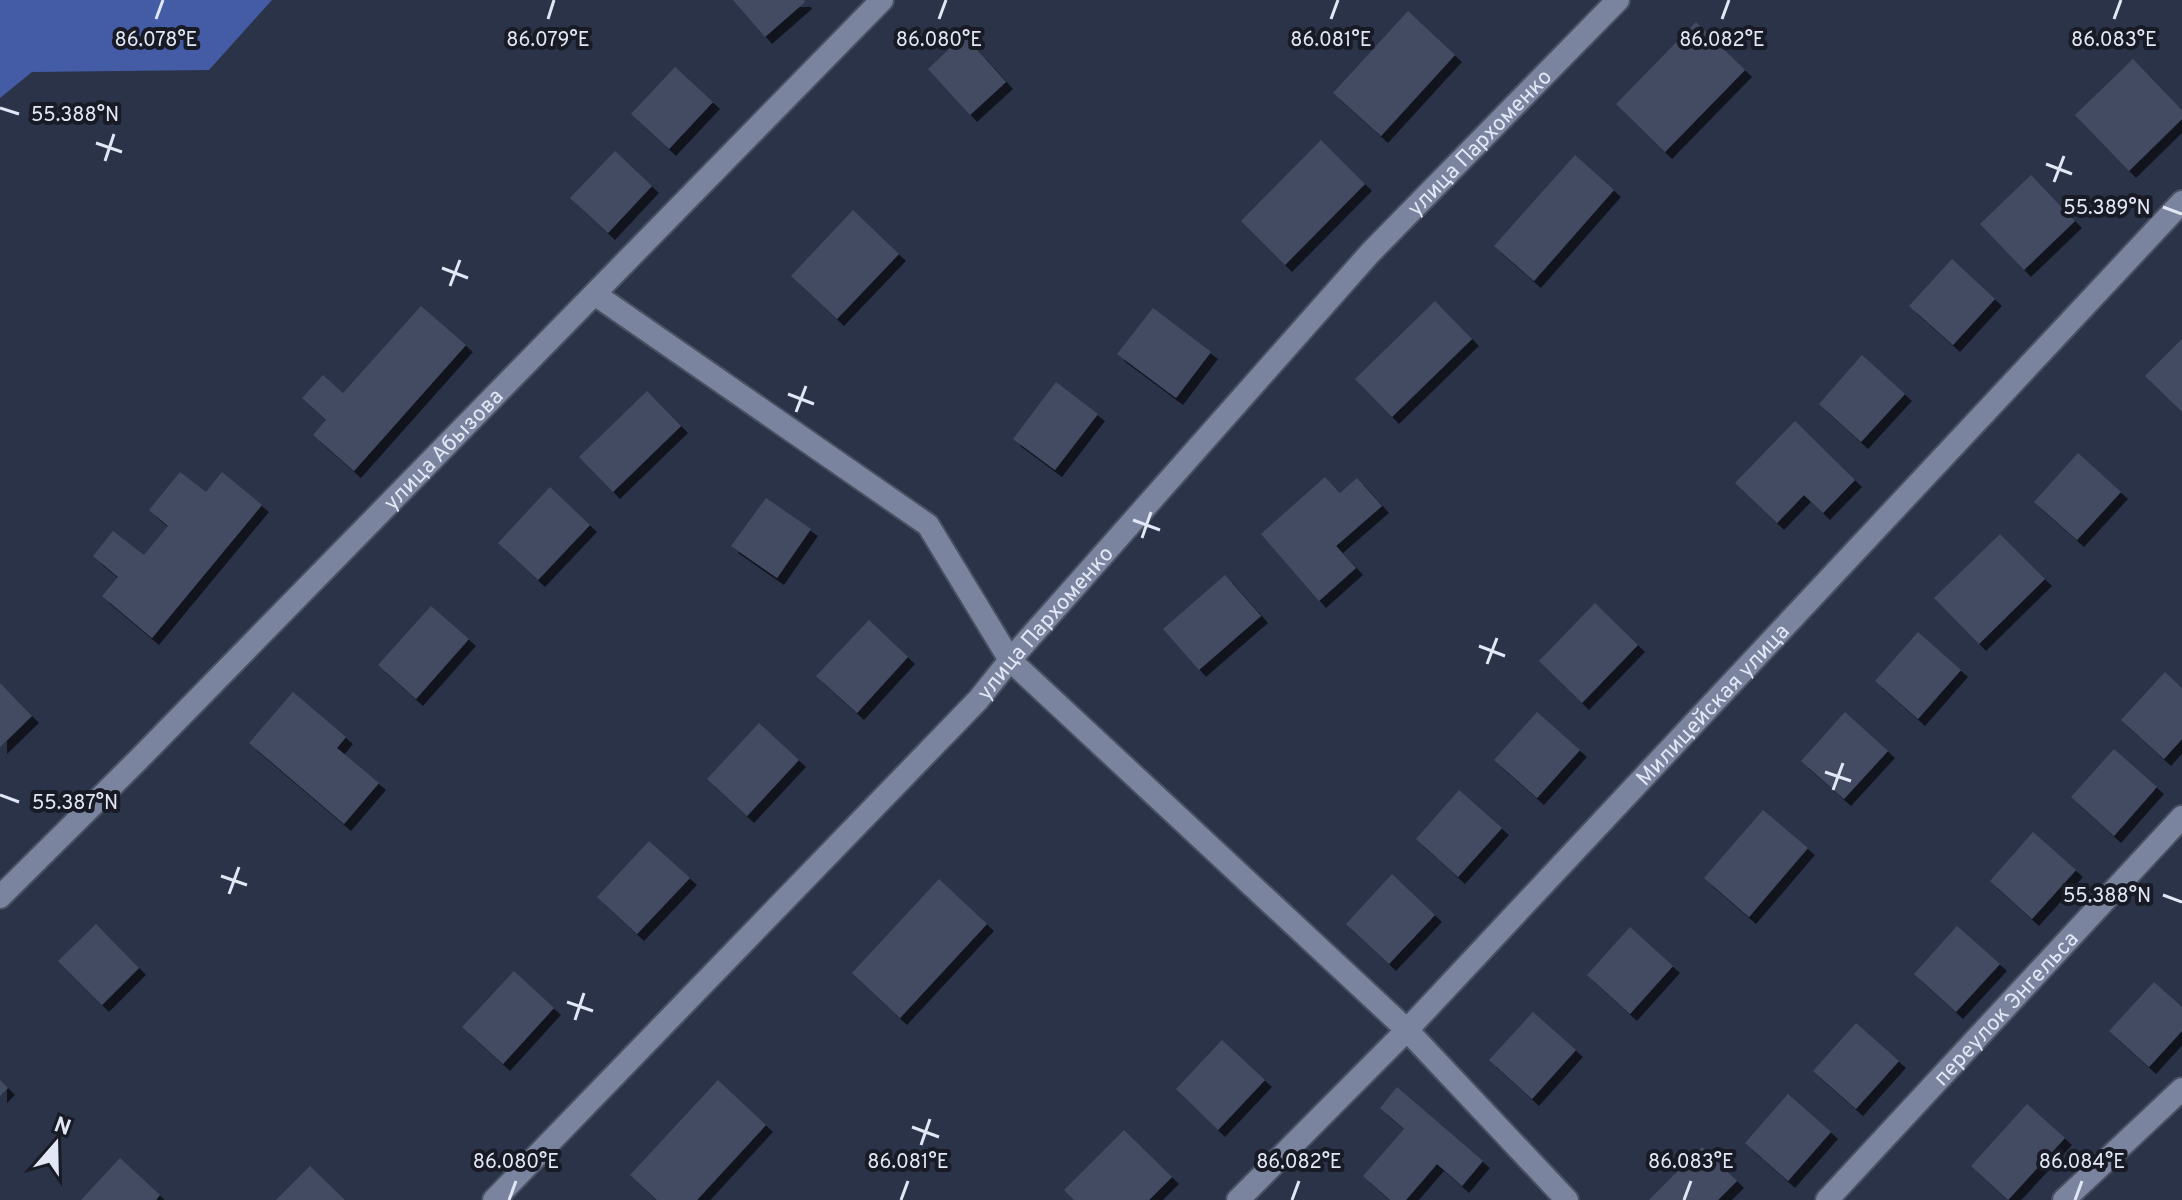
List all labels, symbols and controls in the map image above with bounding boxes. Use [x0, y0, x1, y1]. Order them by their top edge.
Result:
text: 86.078°E [114, 28, 198, 54]
text: 86.079°E [506, 28, 590, 54]
text: 86.080°E [896, 28, 982, 54]
text: 86.081°E [1290, 28, 1372, 54]
text: 86.082°E [1679, 28, 1765, 54]
text: 86.083°E [2071, 28, 2157, 54]
street label: улица Пархоменко [1403, 65, 1559, 223]
text: 55.388°N [31, 103, 119, 129]
text: 55.389°N [2063, 196, 2151, 222]
street label: улица Абызова [379, 384, 510, 517]
street label: улица Пархоменко [972, 541, 1120, 706]
street label: Милицейская улица [1631, 619, 1796, 793]
text: 55.387°N [32, 791, 118, 817]
text: 55.388°N [2063, 884, 2151, 910]
street label: переулок Энгельса [1929, 927, 2085, 1092]
north arrow [16, 1104, 96, 1184]
text: N [50, 1112, 74, 1143]
text: 86.080°E [473, 1150, 559, 1176]
text: 86.081°E [867, 1150, 949, 1176]
text: 86.082°E [1256, 1150, 1342, 1176]
text: 86.083°E [1648, 1150, 1734, 1176]
text: 86.084°E [2039, 1150, 2125, 1176]

